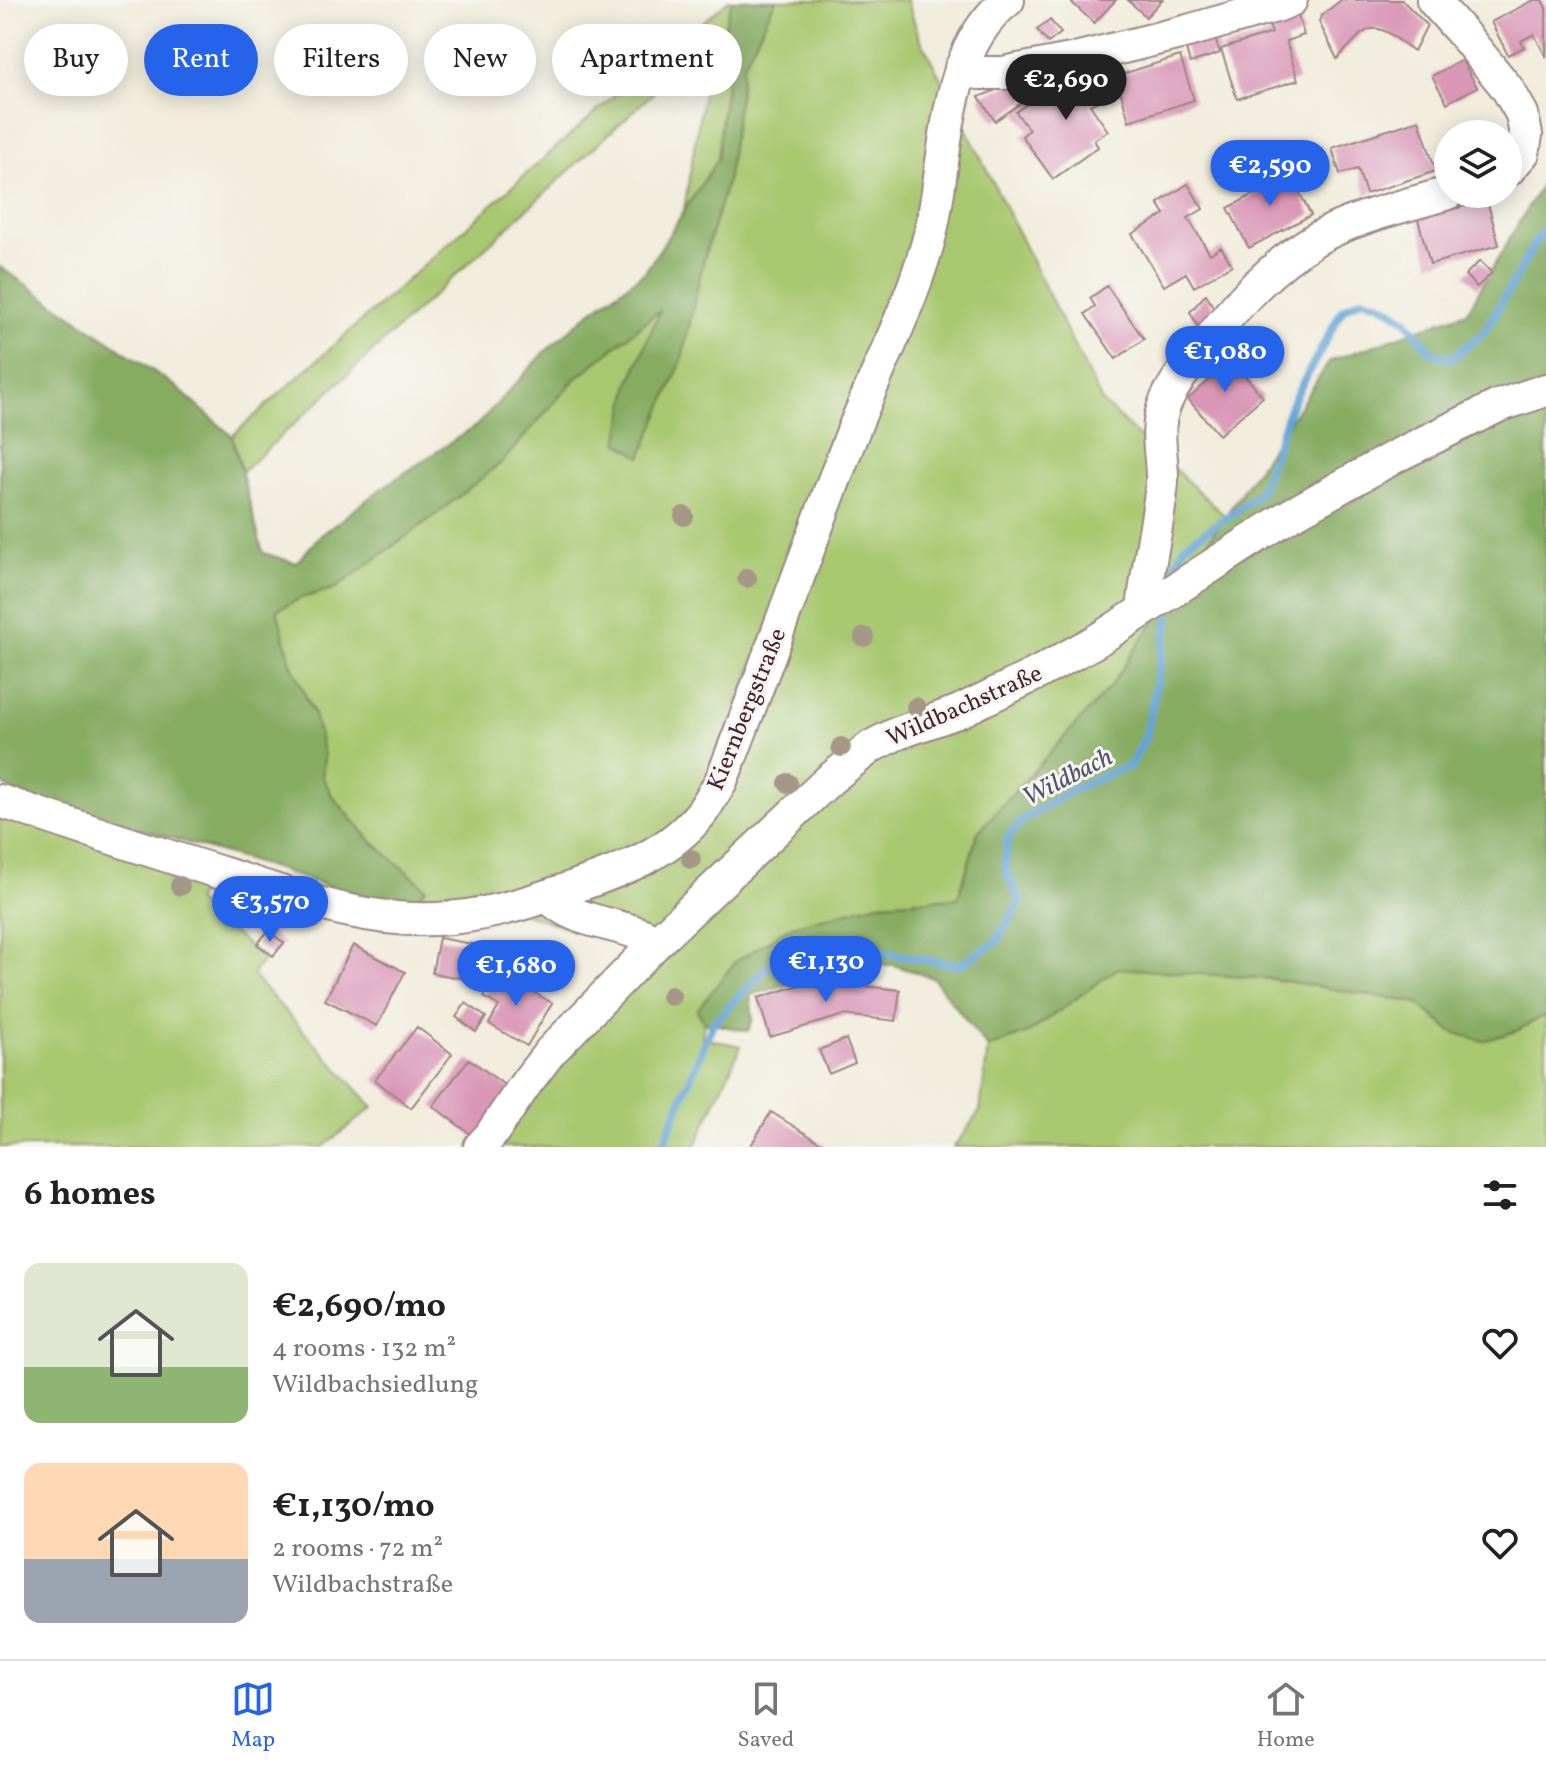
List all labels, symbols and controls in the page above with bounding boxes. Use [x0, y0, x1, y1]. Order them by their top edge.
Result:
chip: Buy [24, 24, 128, 96]
chip: Rent [144, 24, 258, 96]
chip: Filters [274, 24, 408, 96]
chip: New [424, 24, 536, 96]
chip: Apartment [552, 24, 742, 96]
pin: €2,690 [1001, 54, 1131, 122]
text: €2,690 [1023, 62, 1109, 98]
map controls [1434, 120, 1522, 208]
button: layers [1434, 120, 1522, 208]
pin: €2,590 [1205, 140, 1335, 208]
text: €2,590 [1229, 148, 1311, 184]
pin: €1,080 [1160, 326, 1290, 394]
text: €1,080 [1183, 334, 1267, 370]
street label: Kiernbergstraße [700, 623, 796, 796]
street label: Wildbachstraße [882, 657, 1048, 756]
water label: Wildbach [1017, 740, 1119, 816]
pin: €3,570 [205, 876, 335, 944]
text: €3,570 [230, 884, 310, 920]
pin: €1,130 [761, 936, 891, 1004]
pin: €1,680 [451, 940, 581, 1008]
text: €1,130 [788, 944, 864, 980]
text: €1,680 [475, 948, 557, 984]
text: 6 homes [24, 1172, 156, 1219]
icon: filters [1478, 1173, 1522, 1217]
text: €2,690/mo [272, 1284, 446, 1331]
icon: home [88, 1295, 184, 1391]
icon: heart [1478, 1321, 1522, 1365]
text: 4 rooms · 132 m² [272, 1331, 456, 1367]
text: Wildbachsiedlung [272, 1367, 478, 1403]
text: €1,130/mo [272, 1484, 435, 1531]
icon: home [88, 1495, 184, 1591]
icon: heart [1478, 1521, 1522, 1565]
text: 2 rooms · 72 m² [272, 1531, 443, 1567]
text: Wildbachstraße [272, 1567, 453, 1603]
tab: Map [231, 1677, 275, 1756]
tab: Saved [738, 1677, 794, 1756]
tab: Home [1257, 1677, 1315, 1756]

